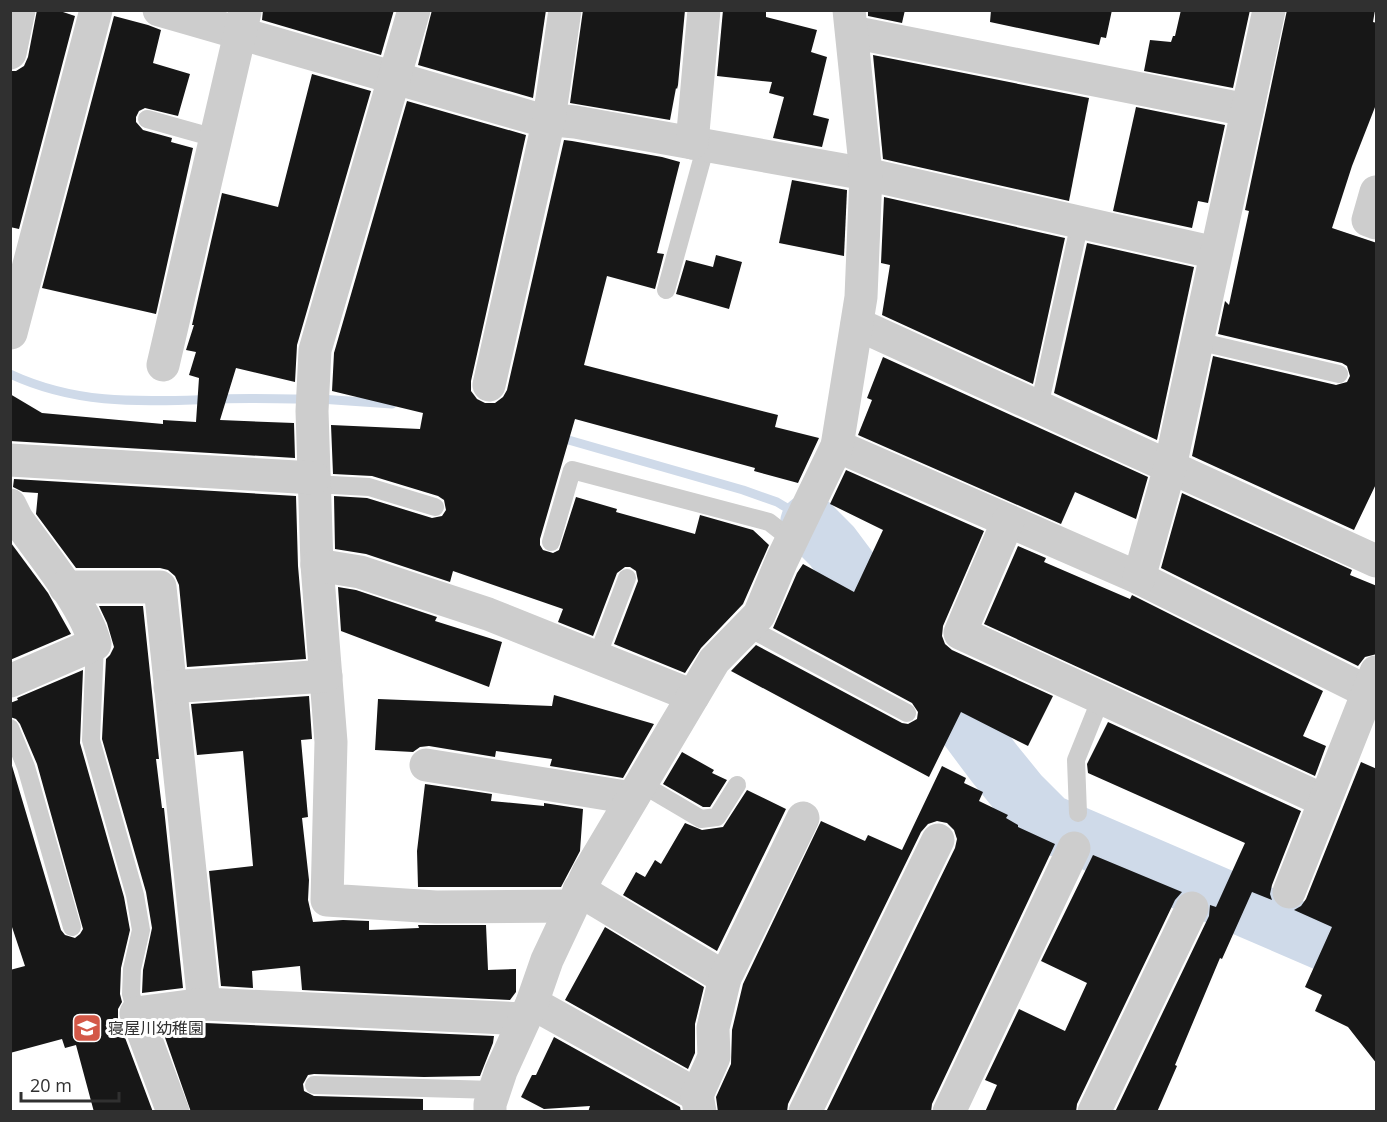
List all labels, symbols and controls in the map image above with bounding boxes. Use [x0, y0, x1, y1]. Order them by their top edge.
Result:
school or university icon: 寝屋川幼稚園 [71, 1012, 103, 1044]
place label: 寝屋川幼稚園 [108, 1017, 204, 1039]
scale bar [21, 1065, 118, 1103]
text: 20 m [30, 1073, 72, 1097]

